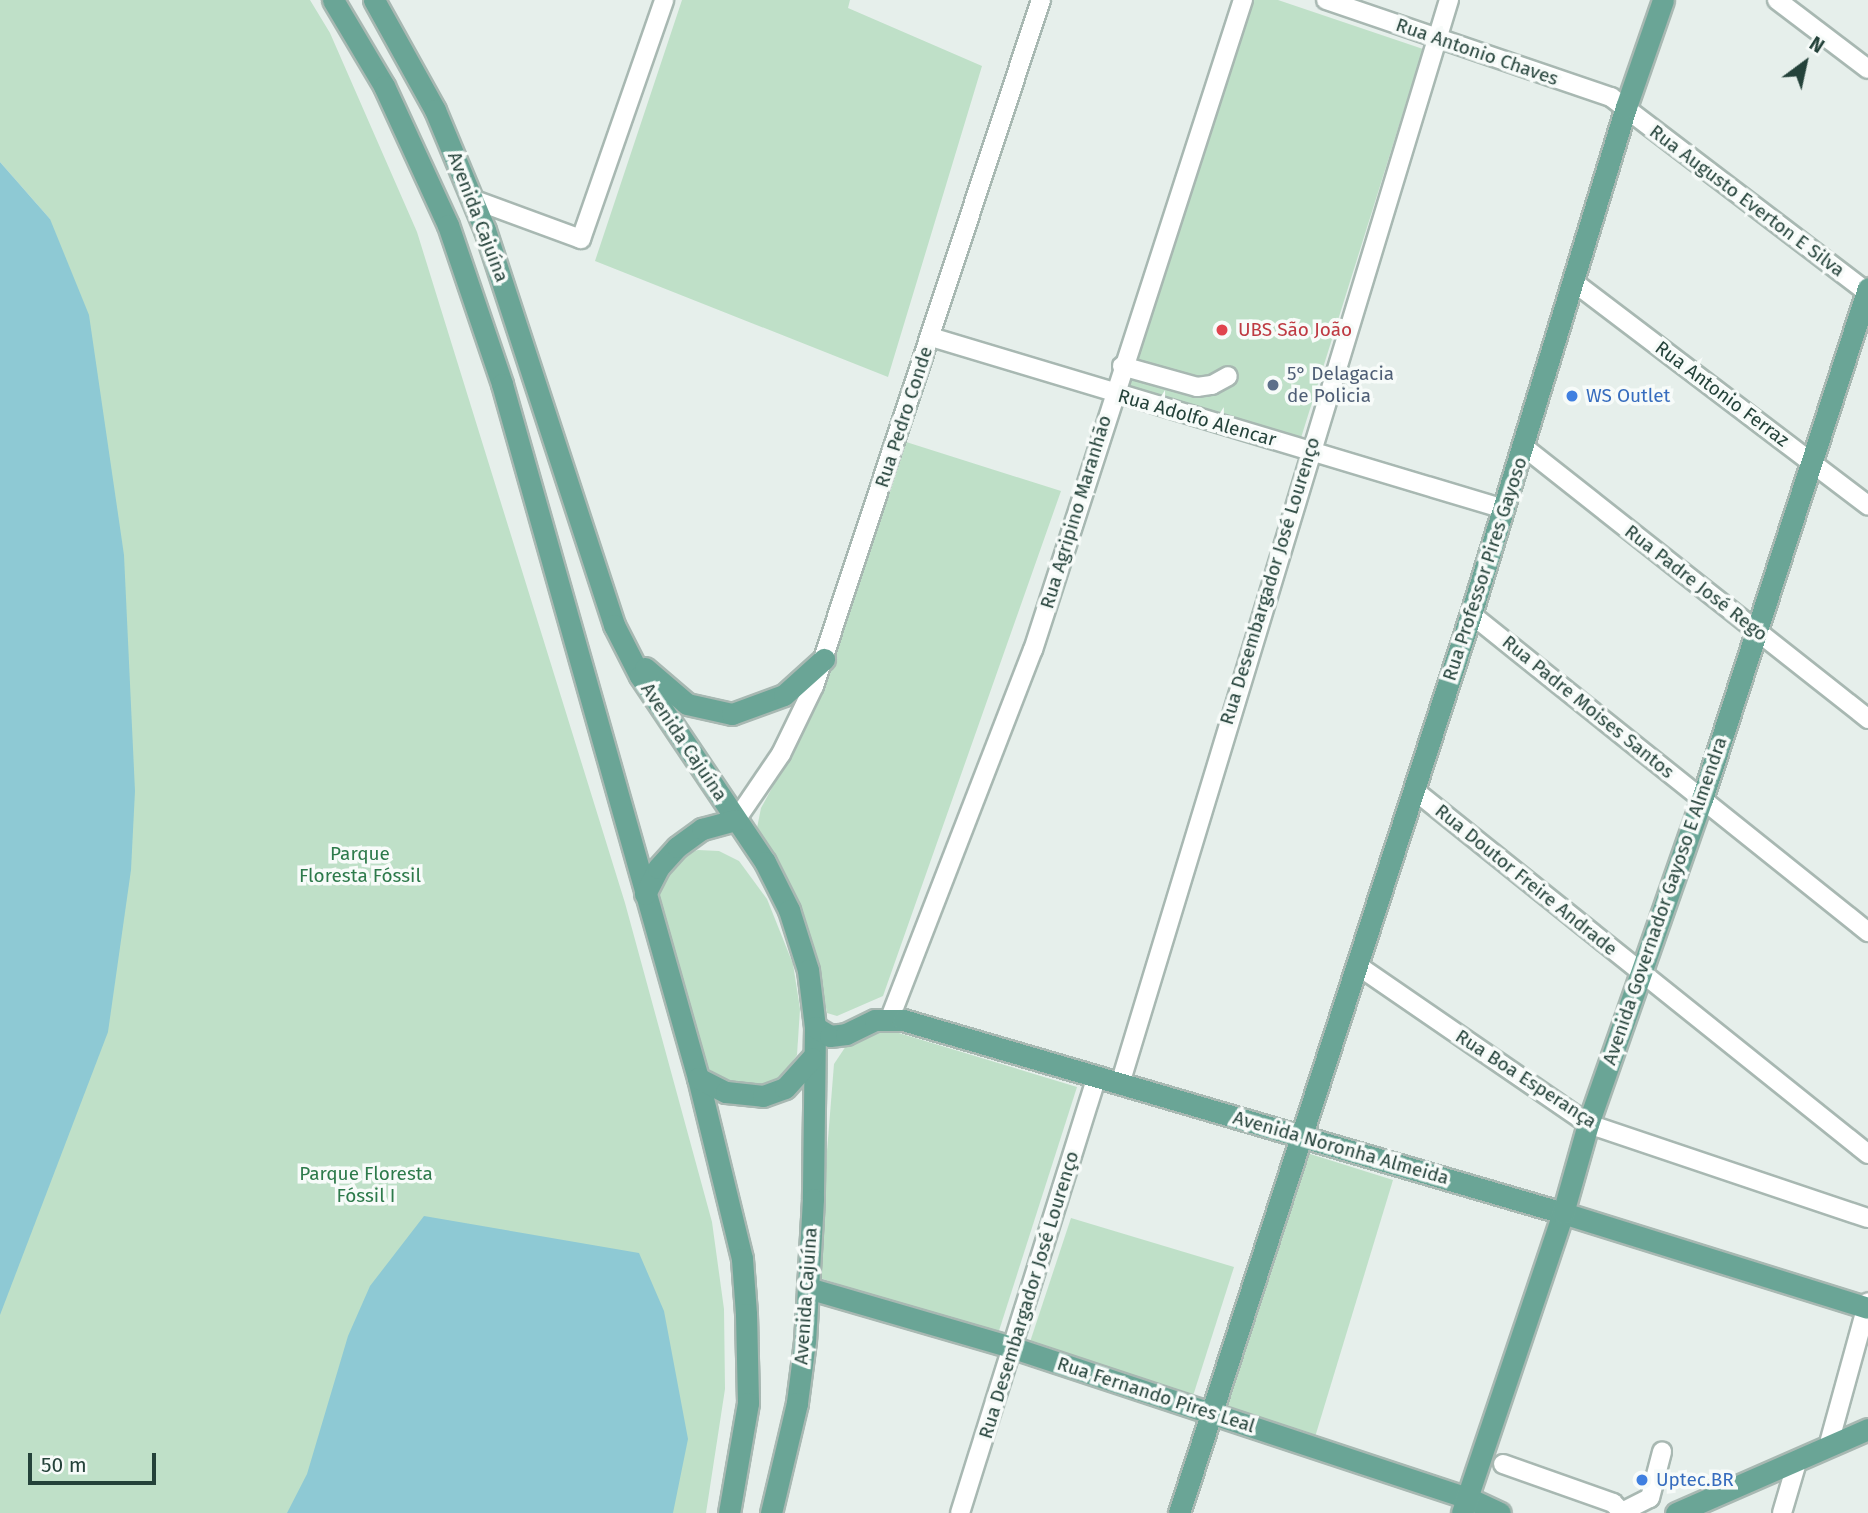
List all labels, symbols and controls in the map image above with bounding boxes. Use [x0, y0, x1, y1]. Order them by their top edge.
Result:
street label: Rua Antonio Chaves [1393, 13, 1561, 91]
north arrow [1770, 28, 1840, 98]
text: N [1805, 32, 1828, 58]
street label: Rua Augusto Everton E Silva [1645, 120, 1849, 282]
street label: Avenida Cajuína [443, 149, 513, 285]
place label: UBS São João [1238, 319, 1352, 341]
marker: UBS São João [1212, 320, 1232, 340]
street label: Rua Antonio Ferraz [1650, 336, 1794, 452]
street label: Rua Pedro Conde [870, 343, 938, 491]
place label: 5° Delagacia de Policia [1287, 363, 1394, 407]
marker: 5° Delagacia de Policia [1265, 377, 1281, 393]
street label: Rua Adolfo Alencar [1115, 385, 1279, 451]
place label: WS Outlet [1586, 385, 1670, 407]
marker: WS Outlet [1564, 388, 1580, 404]
street label: Rua Agripino Maranhão [1036, 413, 1116, 611]
street label: Rua Desembargador José Lourenço [1215, 434, 1325, 728]
street label: Rua Professor Pires Gayoso [1438, 454, 1532, 684]
street label: Rua Padre José Rego [1620, 520, 1772, 646]
street label: Rua Padre Moises Santos [1497, 631, 1679, 783]
street label: Avenida Cajuína [636, 679, 732, 805]
street label: Avenida Governador Gayoso E Almendra [1598, 734, 1732, 1068]
street label: Rua Doutor Freire Andrade [1430, 799, 1622, 961]
park label: Parque Floresta Fóssil [299, 843, 421, 887]
street label: Rua Boa Esperança [1451, 1025, 1601, 1133]
street label: Avenida Noronha Almeida [1230, 1106, 1452, 1190]
street label: Rua Desembargador José Lourenço [974, 1148, 1084, 1442]
park label: Parque Floresta Fóssil I [299, 1163, 433, 1207]
street label: Avenida Cajuína [790, 1227, 822, 1365]
street label: Rua Fernando Pires Leal [1054, 1352, 1258, 1438]
scale bar [32, 1440, 159, 1484]
text: 50 m [41, 1452, 87, 1478]
place label: Uptec.BR [1656, 1469, 1734, 1491]
marker: Uptec.BR [1634, 1472, 1650, 1488]

